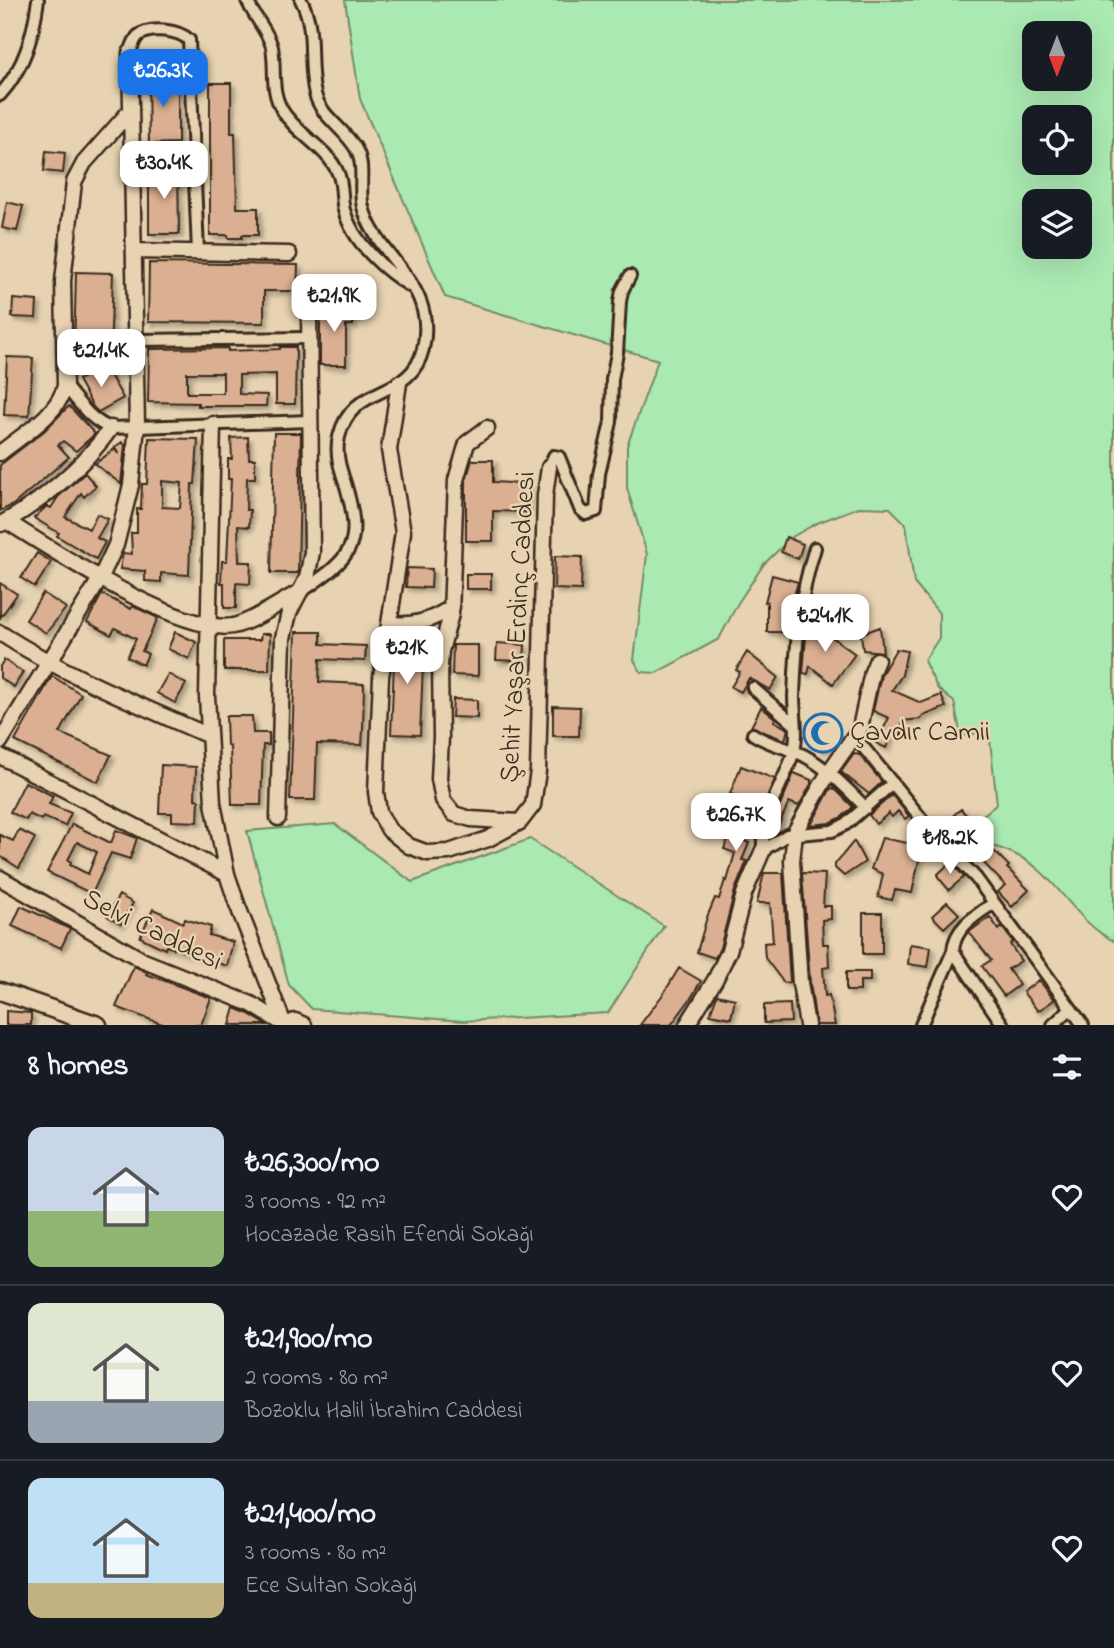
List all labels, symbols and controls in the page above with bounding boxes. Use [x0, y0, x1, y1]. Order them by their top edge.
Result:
north arrow [1022, 21, 1092, 91]
map controls [1022, 21, 1092, 259]
pin: ₺26.3K [106, 50, 220, 109]
text: ₺26.3K [134, 55, 192, 88]
button: locate [1022, 105, 1092, 175]
pin: ₺30.4K [107, 142, 221, 201]
text: ₺30.4K [136, 147, 192, 180]
button: layers [1022, 189, 1092, 259]
pin: ₺21.9K [277, 274, 391, 334]
text: ₺21.9K [308, 280, 360, 313]
pin: ₺21.4K [44, 330, 158, 389]
text: ₺21.4K [73, 335, 129, 368]
street label: Şehit Yaşar Erdinç Caddesi [490, 470, 548, 784]
pin: ₺24.1K [768, 594, 882, 654]
text: ₺24.1K [797, 600, 853, 633]
pin: ₺21K [366, 626, 448, 686]
text: ₺21K [386, 632, 428, 665]
mosque icon: Çavdır Camii [802, 712, 844, 754]
place label: Çavdır Camii [850, 713, 990, 754]
pin: ₺26.7K [679, 794, 793, 853]
text: ₺26.7K [707, 799, 765, 832]
pin: ₺18.2K [893, 816, 1007, 876]
text: ₺18.2K [923, 822, 977, 855]
street label: Selvi Caddesi [75, 879, 229, 983]
text: 8 homes [28, 1045, 129, 1089]
icon: filters [1048, 1048, 1086, 1086]
text: ₺26,300/mo [245, 1142, 380, 1186]
icon: home [84, 1155, 168, 1239]
icon: heart [1048, 1178, 1086, 1216]
text: 3 rooms · 92 m² [245, 1186, 386, 1219]
text: Hocazade Rasih Efendi Sokağı [245, 1219, 534, 1252]
text: ₺21,900/mo [245, 1318, 373, 1362]
icon: home [84, 1331, 168, 1415]
icon: heart [1048, 1354, 1086, 1392]
text: 2 rooms · 80 m² [245, 1362, 388, 1395]
text: Bozoklu Halil İbrahim Caddesi [245, 1395, 522, 1428]
text: ₺21,400/mo [245, 1493, 376, 1537]
icon: home [84, 1506, 168, 1590]
icon: heart [1048, 1529, 1086, 1567]
text: 3 rooms · 80 m² [245, 1537, 386, 1570]
text: Ece Sultan Sokağı [245, 1570, 417, 1603]

